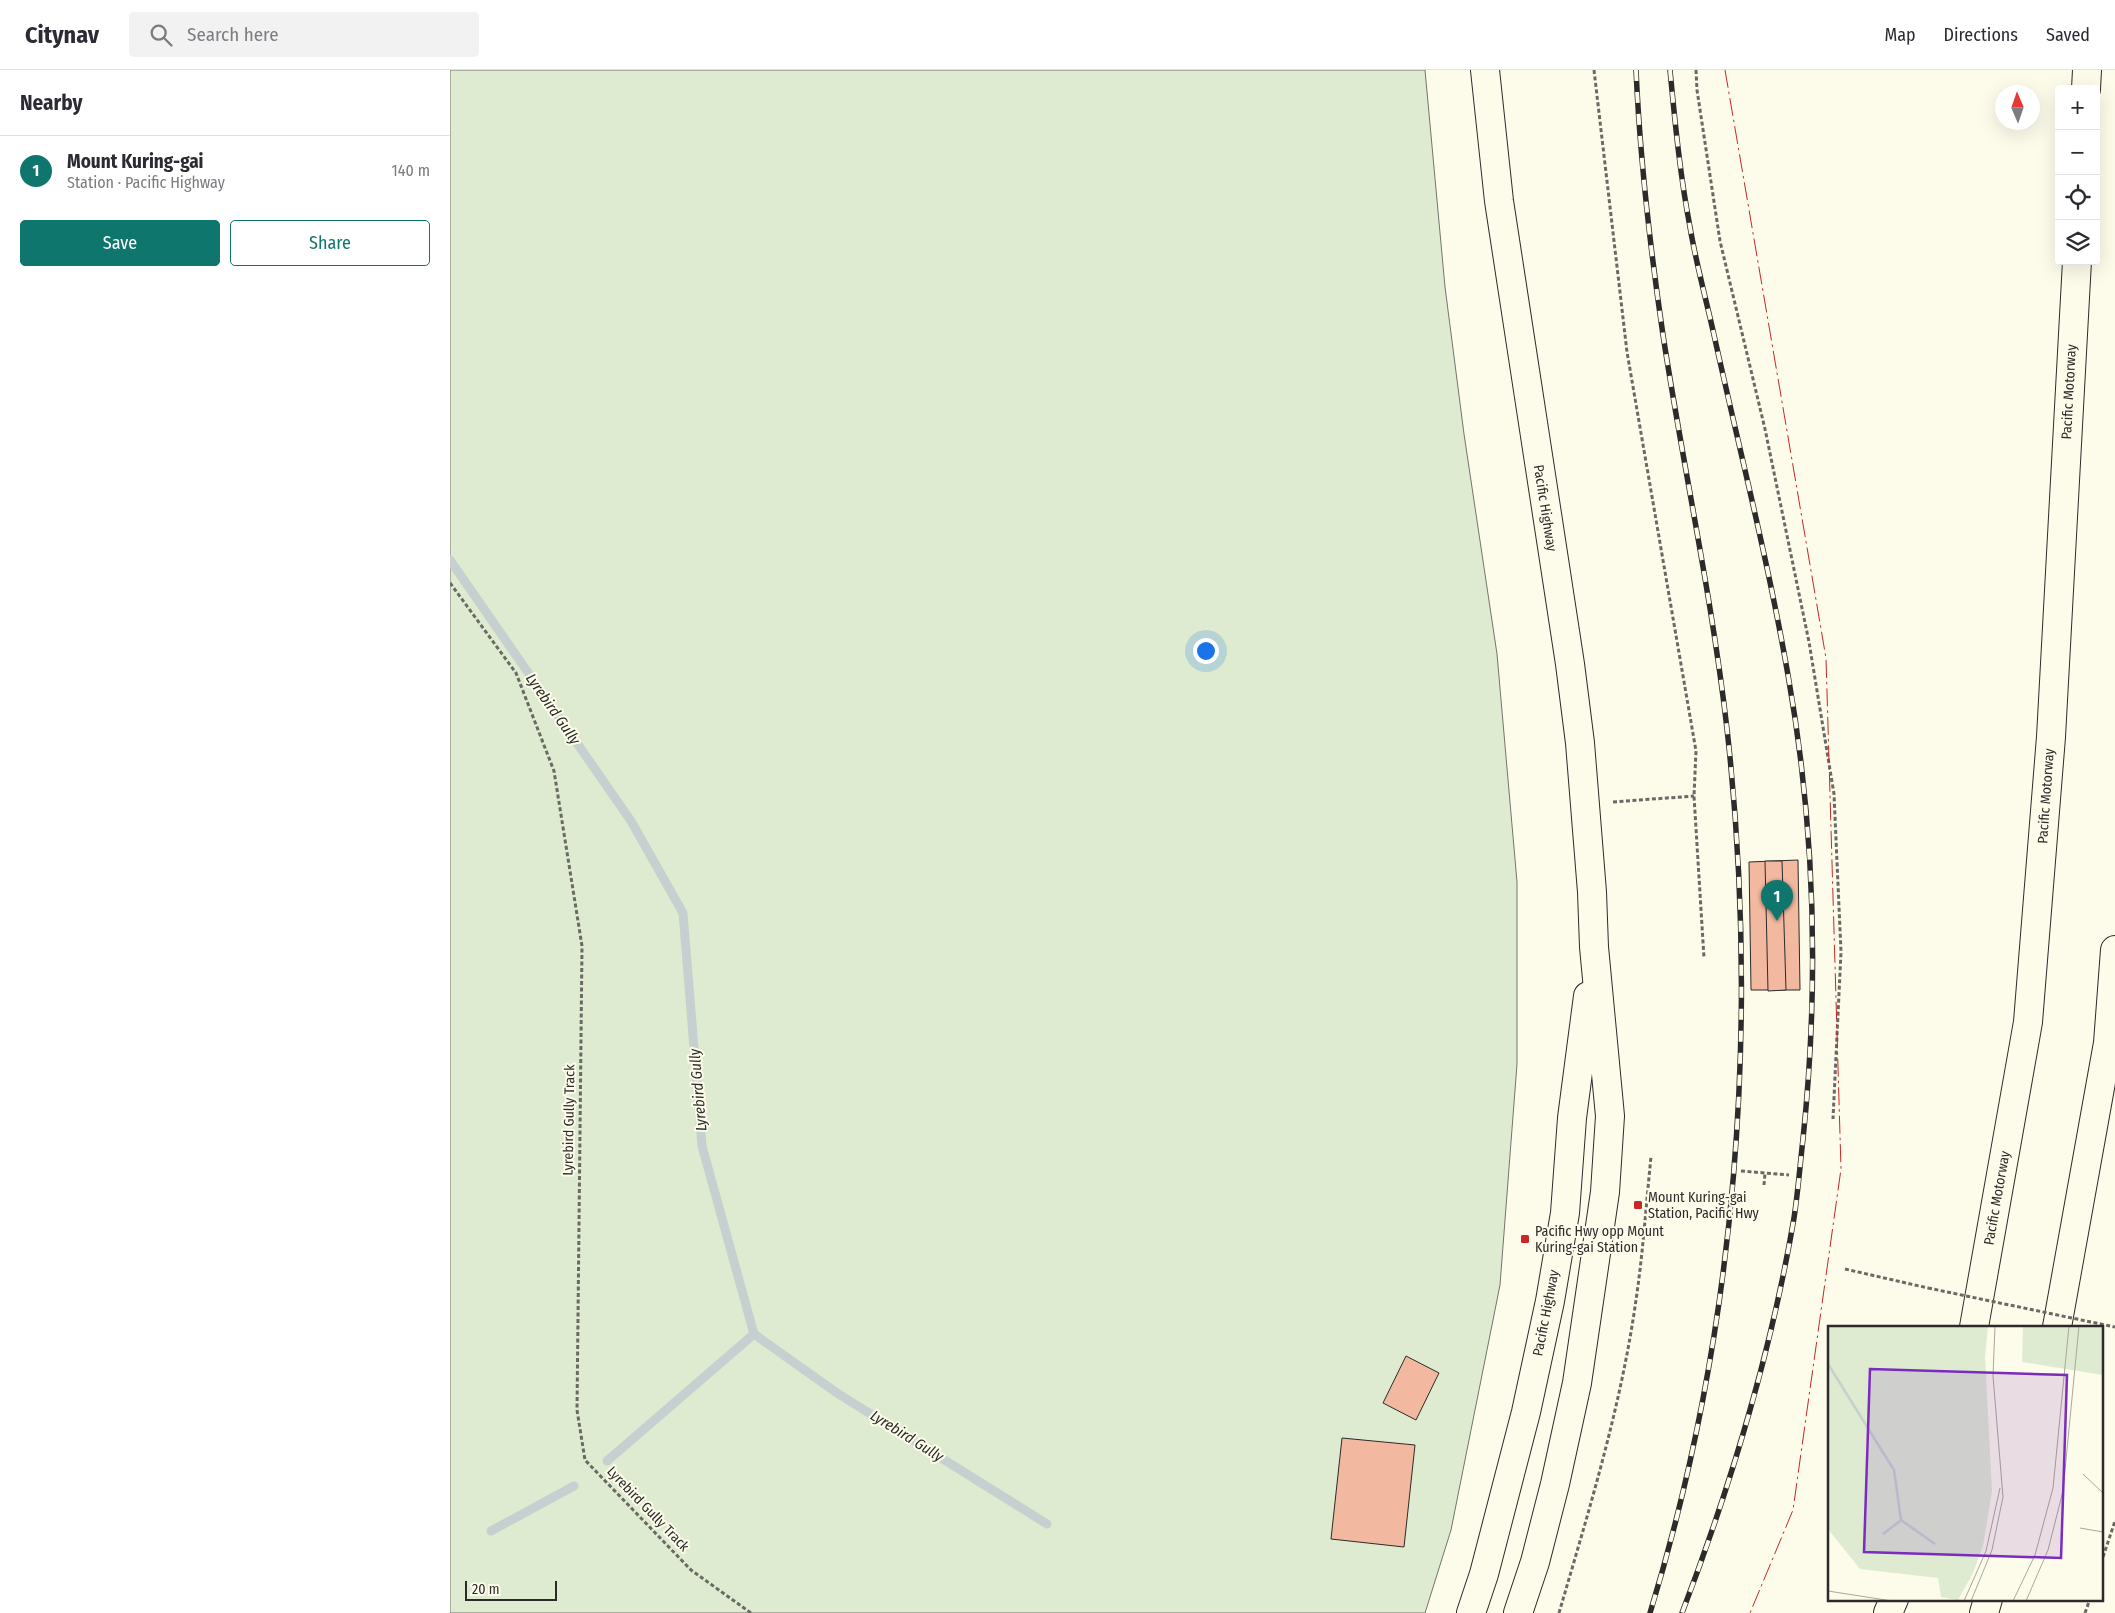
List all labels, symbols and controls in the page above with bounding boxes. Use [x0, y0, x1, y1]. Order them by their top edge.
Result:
search box [129, 12, 479, 57]
text: Citynav [25, 21, 99, 49]
icon: search [147, 21, 175, 49]
text: Search here [187, 23, 279, 46]
text: Map [1884, 24, 1916, 46]
text: Directions [1944, 24, 2018, 46]
text: Saved [2046, 24, 2090, 46]
north arrow [1995, 85, 2040, 130]
map controls [2055, 85, 2100, 265]
button: + [2055, 85, 2100, 130]
text: Nearby [20, 90, 82, 116]
button: − [2055, 130, 2100, 175]
text: Mount Kuring-gai [67, 150, 204, 173]
text: 1 [33, 161, 39, 180]
text: 140 m [392, 161, 430, 180]
text: Station · Pacific Highway [67, 173, 225, 192]
button: locate [2055, 175, 2100, 220]
button: Save [20, 220, 220, 266]
button: Share [230, 220, 430, 266]
button: layers [2055, 220, 2100, 265]
street label: Pacific Motorway [2058, 343, 2080, 440]
street label: Pacific Highway [1530, 463, 1560, 553]
your location [1193, 638, 1219, 664]
water label: Lyrebird Gully [522, 670, 585, 749]
street label: Pacific Motorway [2034, 747, 2058, 844]
pin: 1 [1761, 880, 1793, 921]
water label: Lyrebird Gully [685, 1047, 711, 1132]
street label: Lyrebird Gully Track [560, 1064, 578, 1176]
street label: Pacific Motorway [1980, 1149, 2014, 1246]
place label: Mount Kuring-gai Station, Pacific Hwy [1648, 1189, 1760, 1222]
marker: Mount Kuring-gai Station, Pacific Hwy [1632, 1199, 1644, 1211]
place label: Pacific Hwy opp Mount Kuring-gai Station [1535, 1223, 1664, 1256]
marker: Pacific Hwy opp Mount Kuring-gai Station [1519, 1233, 1531, 1245]
street label: Pacific Highway [1529, 1268, 1563, 1358]
inset map [1828, 1326, 2102, 1600]
water label: Lyrebird Gully [867, 1406, 948, 1466]
street label: Lyrebird Gully Track [603, 1463, 693, 1555]
scale bar [465, 1578, 558, 1601]
text: 20 m [472, 1581, 500, 1598]

